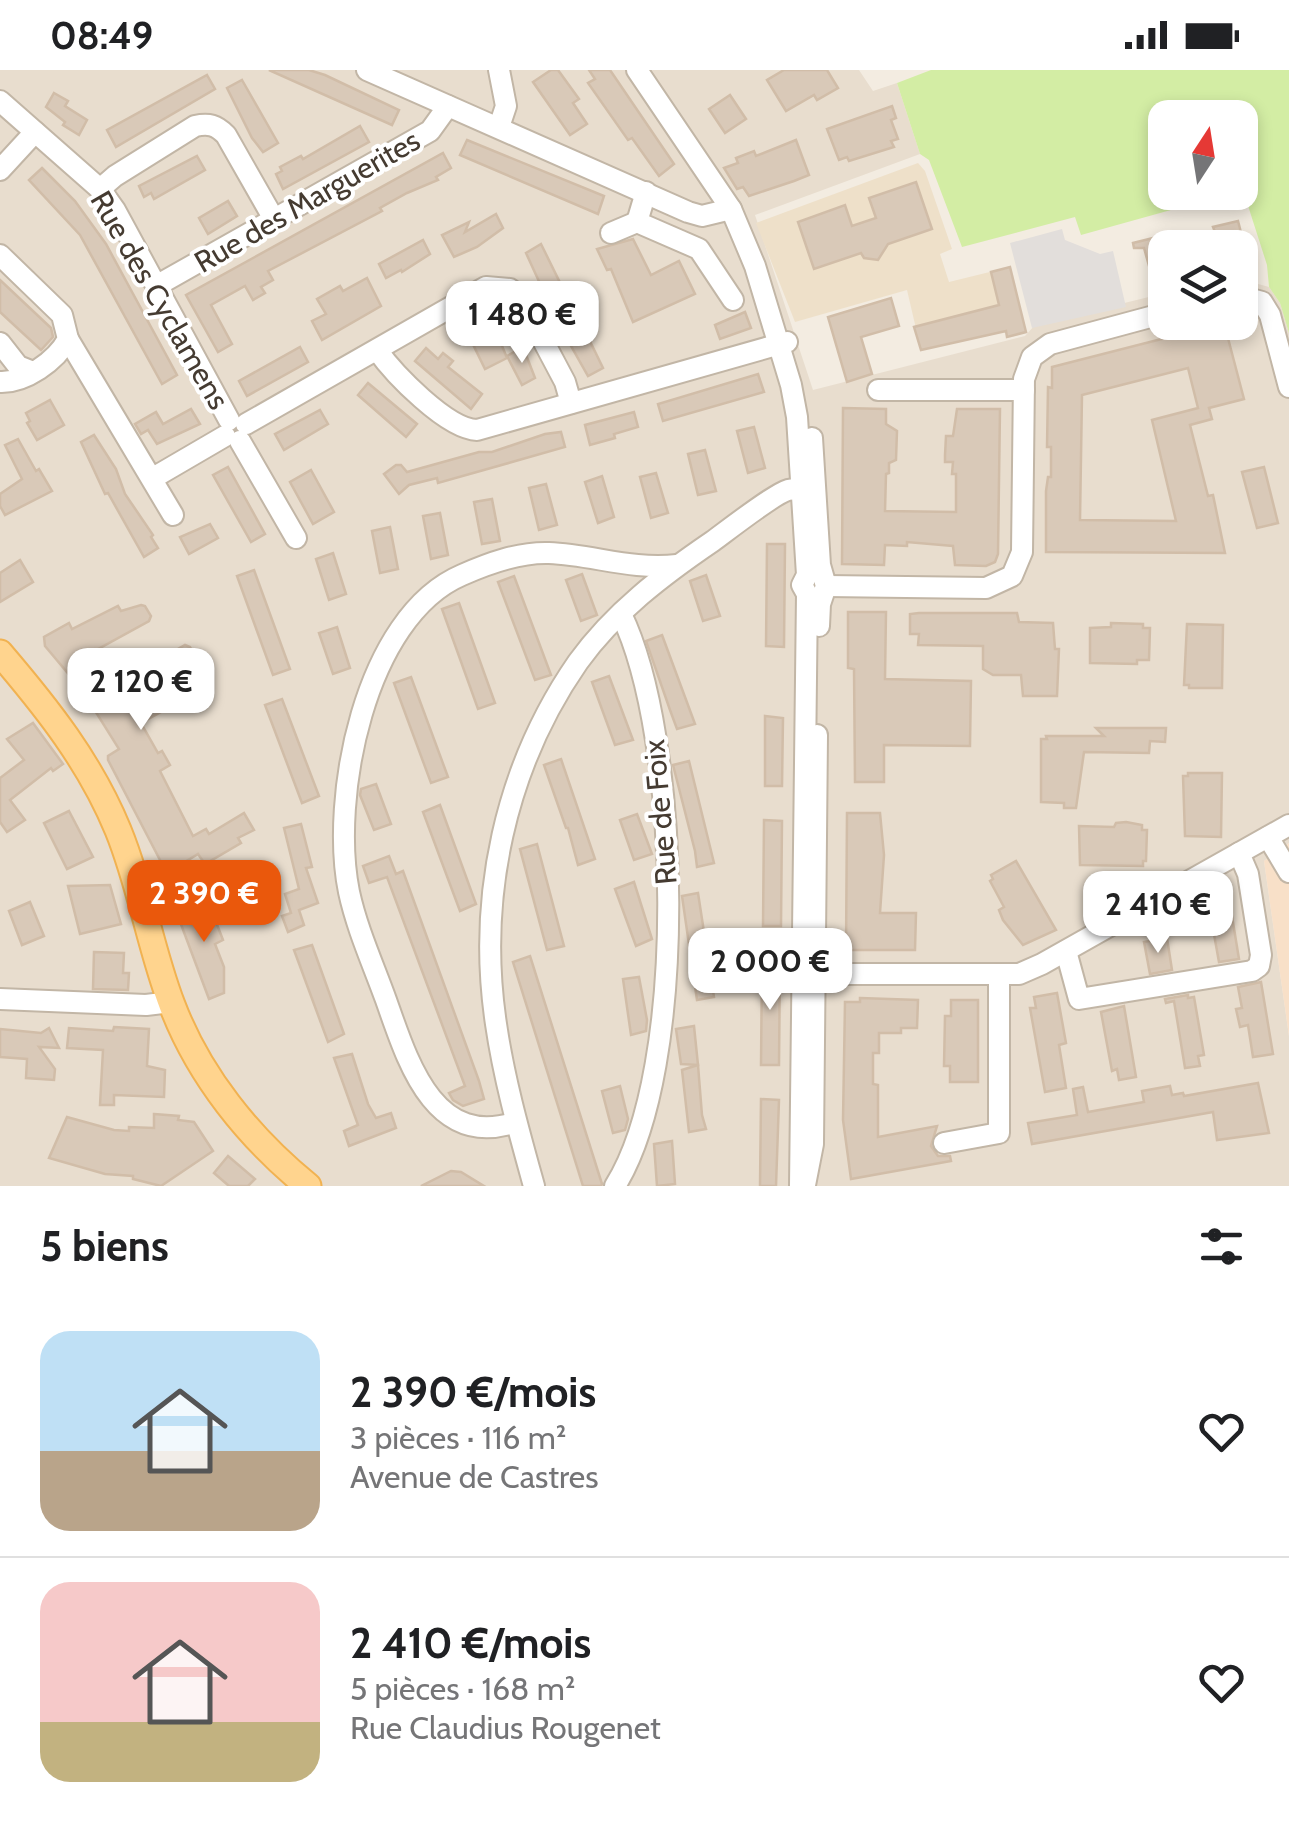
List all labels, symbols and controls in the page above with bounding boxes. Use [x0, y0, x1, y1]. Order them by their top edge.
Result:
text: 08:49 [50, 12, 153, 59]
north arrow [1148, 100, 1258, 210]
map controls [1148, 100, 1258, 340]
street label: Rue des Marguerites [188, 121, 426, 281]
street label: Rue des Cyclamens [83, 184, 237, 416]
button: layers [1148, 230, 1258, 340]
pin: 1 480 € [430, 281, 614, 366]
text: 1 480 € [468, 294, 576, 333]
pin: 2 120 € [49, 648, 233, 733]
text: 2 120 € [89, 661, 193, 700]
street label: Rue de Foix [635, 738, 685, 886]
pin: 2 390 € [112, 860, 296, 945]
pin: 2 410 € [1066, 871, 1250, 956]
text: 2 390 € [149, 873, 259, 912]
text: 2 410 € [1105, 884, 1211, 923]
pin: 2 000 € [678, 928, 862, 1013]
text: 2 000 € [710, 941, 830, 980]
icon: filters [1194, 1219, 1249, 1274]
text: 5 biens [40, 1220, 169, 1272]
text: 2 390 €/mois [350, 1366, 596, 1418]
icon: home [120, 1371, 240, 1491]
icon: heart [1194, 1404, 1249, 1459]
text: 3 pièces · 116 m² [350, 1418, 566, 1457]
text: Avenue de Castres [350, 1457, 598, 1496]
text: 2 410 €/mois [350, 1617, 591, 1669]
icon: home [120, 1622, 240, 1742]
icon: heart [1194, 1655, 1249, 1710]
text: 5 pièces · 168 m² [350, 1669, 575, 1708]
text: Rue Claudius Rougenet [350, 1708, 661, 1747]

